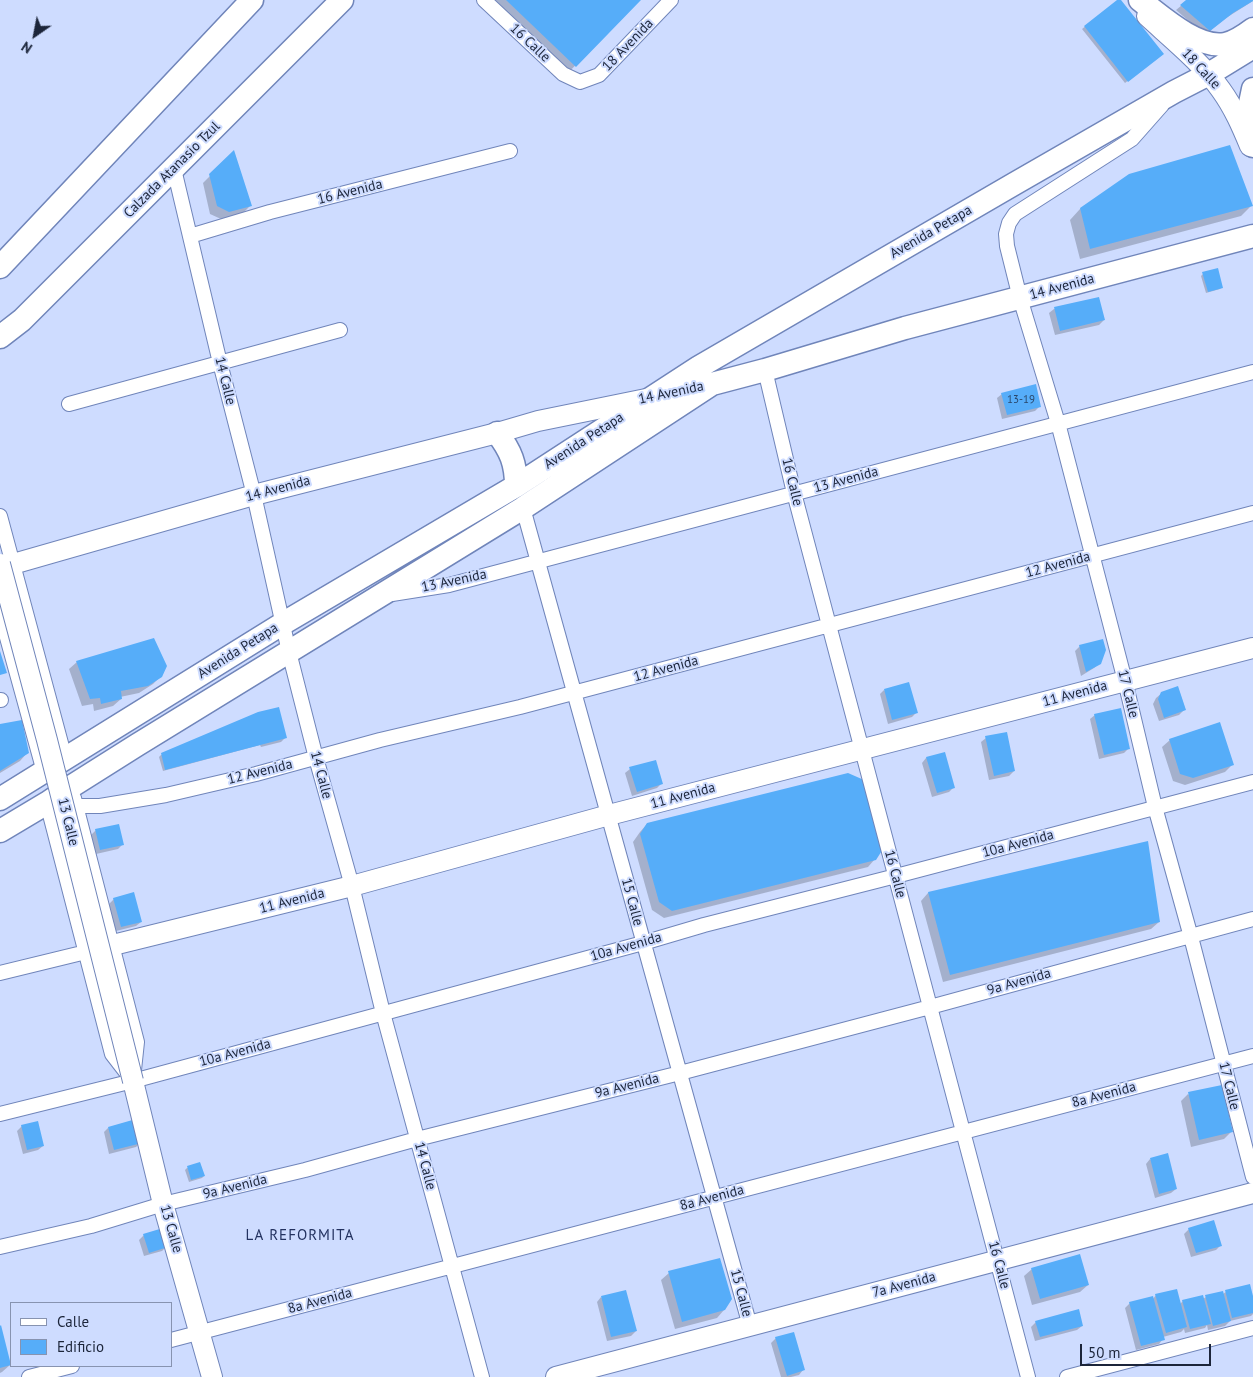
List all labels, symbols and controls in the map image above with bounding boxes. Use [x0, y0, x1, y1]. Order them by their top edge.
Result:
north arrow [10, 10, 60, 60]
street label: 18 Avenida [599, 15, 657, 75]
street label: 16 Calle [506, 20, 554, 66]
text: N [18, 38, 36, 58]
street label: 18 Calle [1178, 45, 1224, 93]
street label: Calzada Atanasio Tzul [120, 118, 224, 222]
street label: 16 Avenida [316, 176, 384, 208]
street label: Avenida Petapa [887, 202, 975, 262]
street label: 14 Avenida [1028, 270, 1096, 304]
street label: 14 Calle [211, 355, 239, 407]
street label: 14 Avenida [637, 378, 705, 408]
house number: 13-19 [1007, 393, 1035, 407]
street label: Avenida Petapa [541, 409, 627, 473]
street label: 16 Calle [778, 456, 806, 508]
street label: 13 Avenida [812, 463, 880, 497]
street label: 14 Avenida [244, 472, 312, 506]
street label: 12 Avenida [1024, 548, 1092, 582]
street label: 13 Avenida [420, 566, 488, 596]
street label: Avenida Petapa [195, 620, 281, 682]
street label: 12 Avenida [632, 652, 700, 686]
street label: 17 Calle [1114, 668, 1142, 720]
street label: 11 Avenida [1041, 677, 1109, 711]
street label: 14 Calle [307, 749, 335, 801]
street label: 12 Avenida [226, 756, 294, 788]
street label: 11 Avenida [649, 779, 717, 813]
street label: 13 Calle [54, 796, 82, 848]
street label: 10a Avenida [980, 826, 1056, 862]
street label: 16 Calle [881, 848, 909, 900]
street label: 15 Calle [618, 876, 646, 928]
street label: 11 Avenida [258, 885, 326, 917]
street label: 10a Avenida [588, 929, 664, 965]
street label: 9a Avenida [985, 965, 1053, 999]
street label: 10a Avenida [197, 1035, 273, 1071]
street label: 17 Calle [1215, 1060, 1243, 1112]
street label: 9a Avenida [593, 1070, 661, 1102]
street label: 8a Avenida [1070, 1078, 1138, 1112]
street label: 14 Calle [411, 1140, 439, 1192]
street label: 9a Avenida [201, 1171, 269, 1203]
street label: 8a Avenida [678, 1181, 746, 1215]
street label: 13 Calle [156, 1203, 186, 1255]
district label: LA REFORMITA [244, 1227, 356, 1245]
street label: 16 Calle [985, 1239, 1013, 1291]
street label: 15 Calle [727, 1267, 755, 1319]
street label: 7a Avenida [870, 1268, 938, 1302]
street label: 8a Avenida [286, 1284, 354, 1318]
legend [10, 1302, 172, 1367]
text: Calle [57, 1312, 89, 1331]
scale bar [1083, 1334, 1214, 1366]
text: Edificio [57, 1337, 104, 1356]
text: 50 m [1088, 1343, 1121, 1362]

